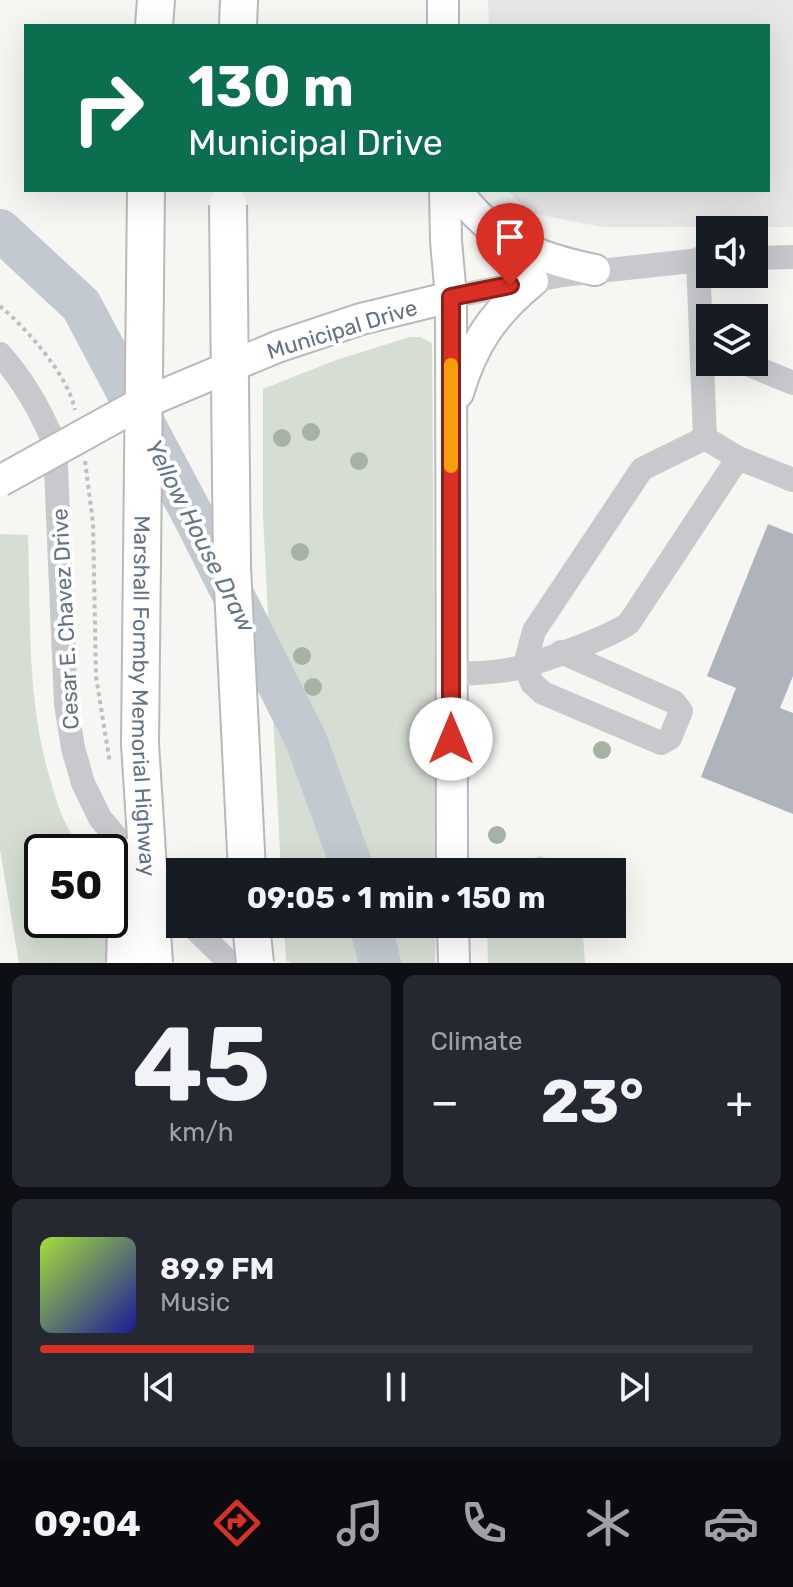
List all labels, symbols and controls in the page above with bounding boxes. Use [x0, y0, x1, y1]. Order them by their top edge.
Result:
text: 130 m [188, 54, 354, 120]
icon: right [56, 56, 160, 160]
text: Municipal Drive [188, 121, 443, 164]
pin [476, 203, 544, 285]
icon: arrive [488, 215, 532, 259]
map controls [696, 216, 768, 376]
button: sound [696, 216, 768, 288]
street label: Municipal Drive [264, 294, 421, 365]
button: layers [696, 304, 768, 376]
water label: Yellow House Draw [139, 435, 261, 638]
street label: Cesar E. Chavez Drive [46, 508, 85, 730]
street label: Marshall Formby Memorial Highway [126, 515, 161, 877]
position arrow [409, 697, 493, 781]
speed limit sign: 50 [24, 834, 128, 938]
text: 09:05 · 1 min · 150 m [247, 880, 545, 916]
text: 45 [132, 1003, 270, 1126]
text: Climate [431, 1026, 523, 1057]
text: 23° [541, 1066, 644, 1137]
text: − [431, 1076, 459, 1128]
text: + [726, 1076, 753, 1128]
text: km/h [169, 1117, 234, 1148]
text: 89.9 FM [160, 1251, 274, 1287]
text: Music [160, 1287, 230, 1318]
icon: previous [137, 1365, 181, 1409]
icon: pause [374, 1365, 418, 1409]
icon: next [612, 1365, 656, 1409]
icon: directions [209, 1495, 265, 1551]
icon: music [332, 1495, 388, 1551]
icon: phone [456, 1495, 512, 1551]
icon: climate [580, 1495, 636, 1551]
icon: car [703, 1495, 759, 1551]
text: 09:04 [34, 1502, 141, 1545]

